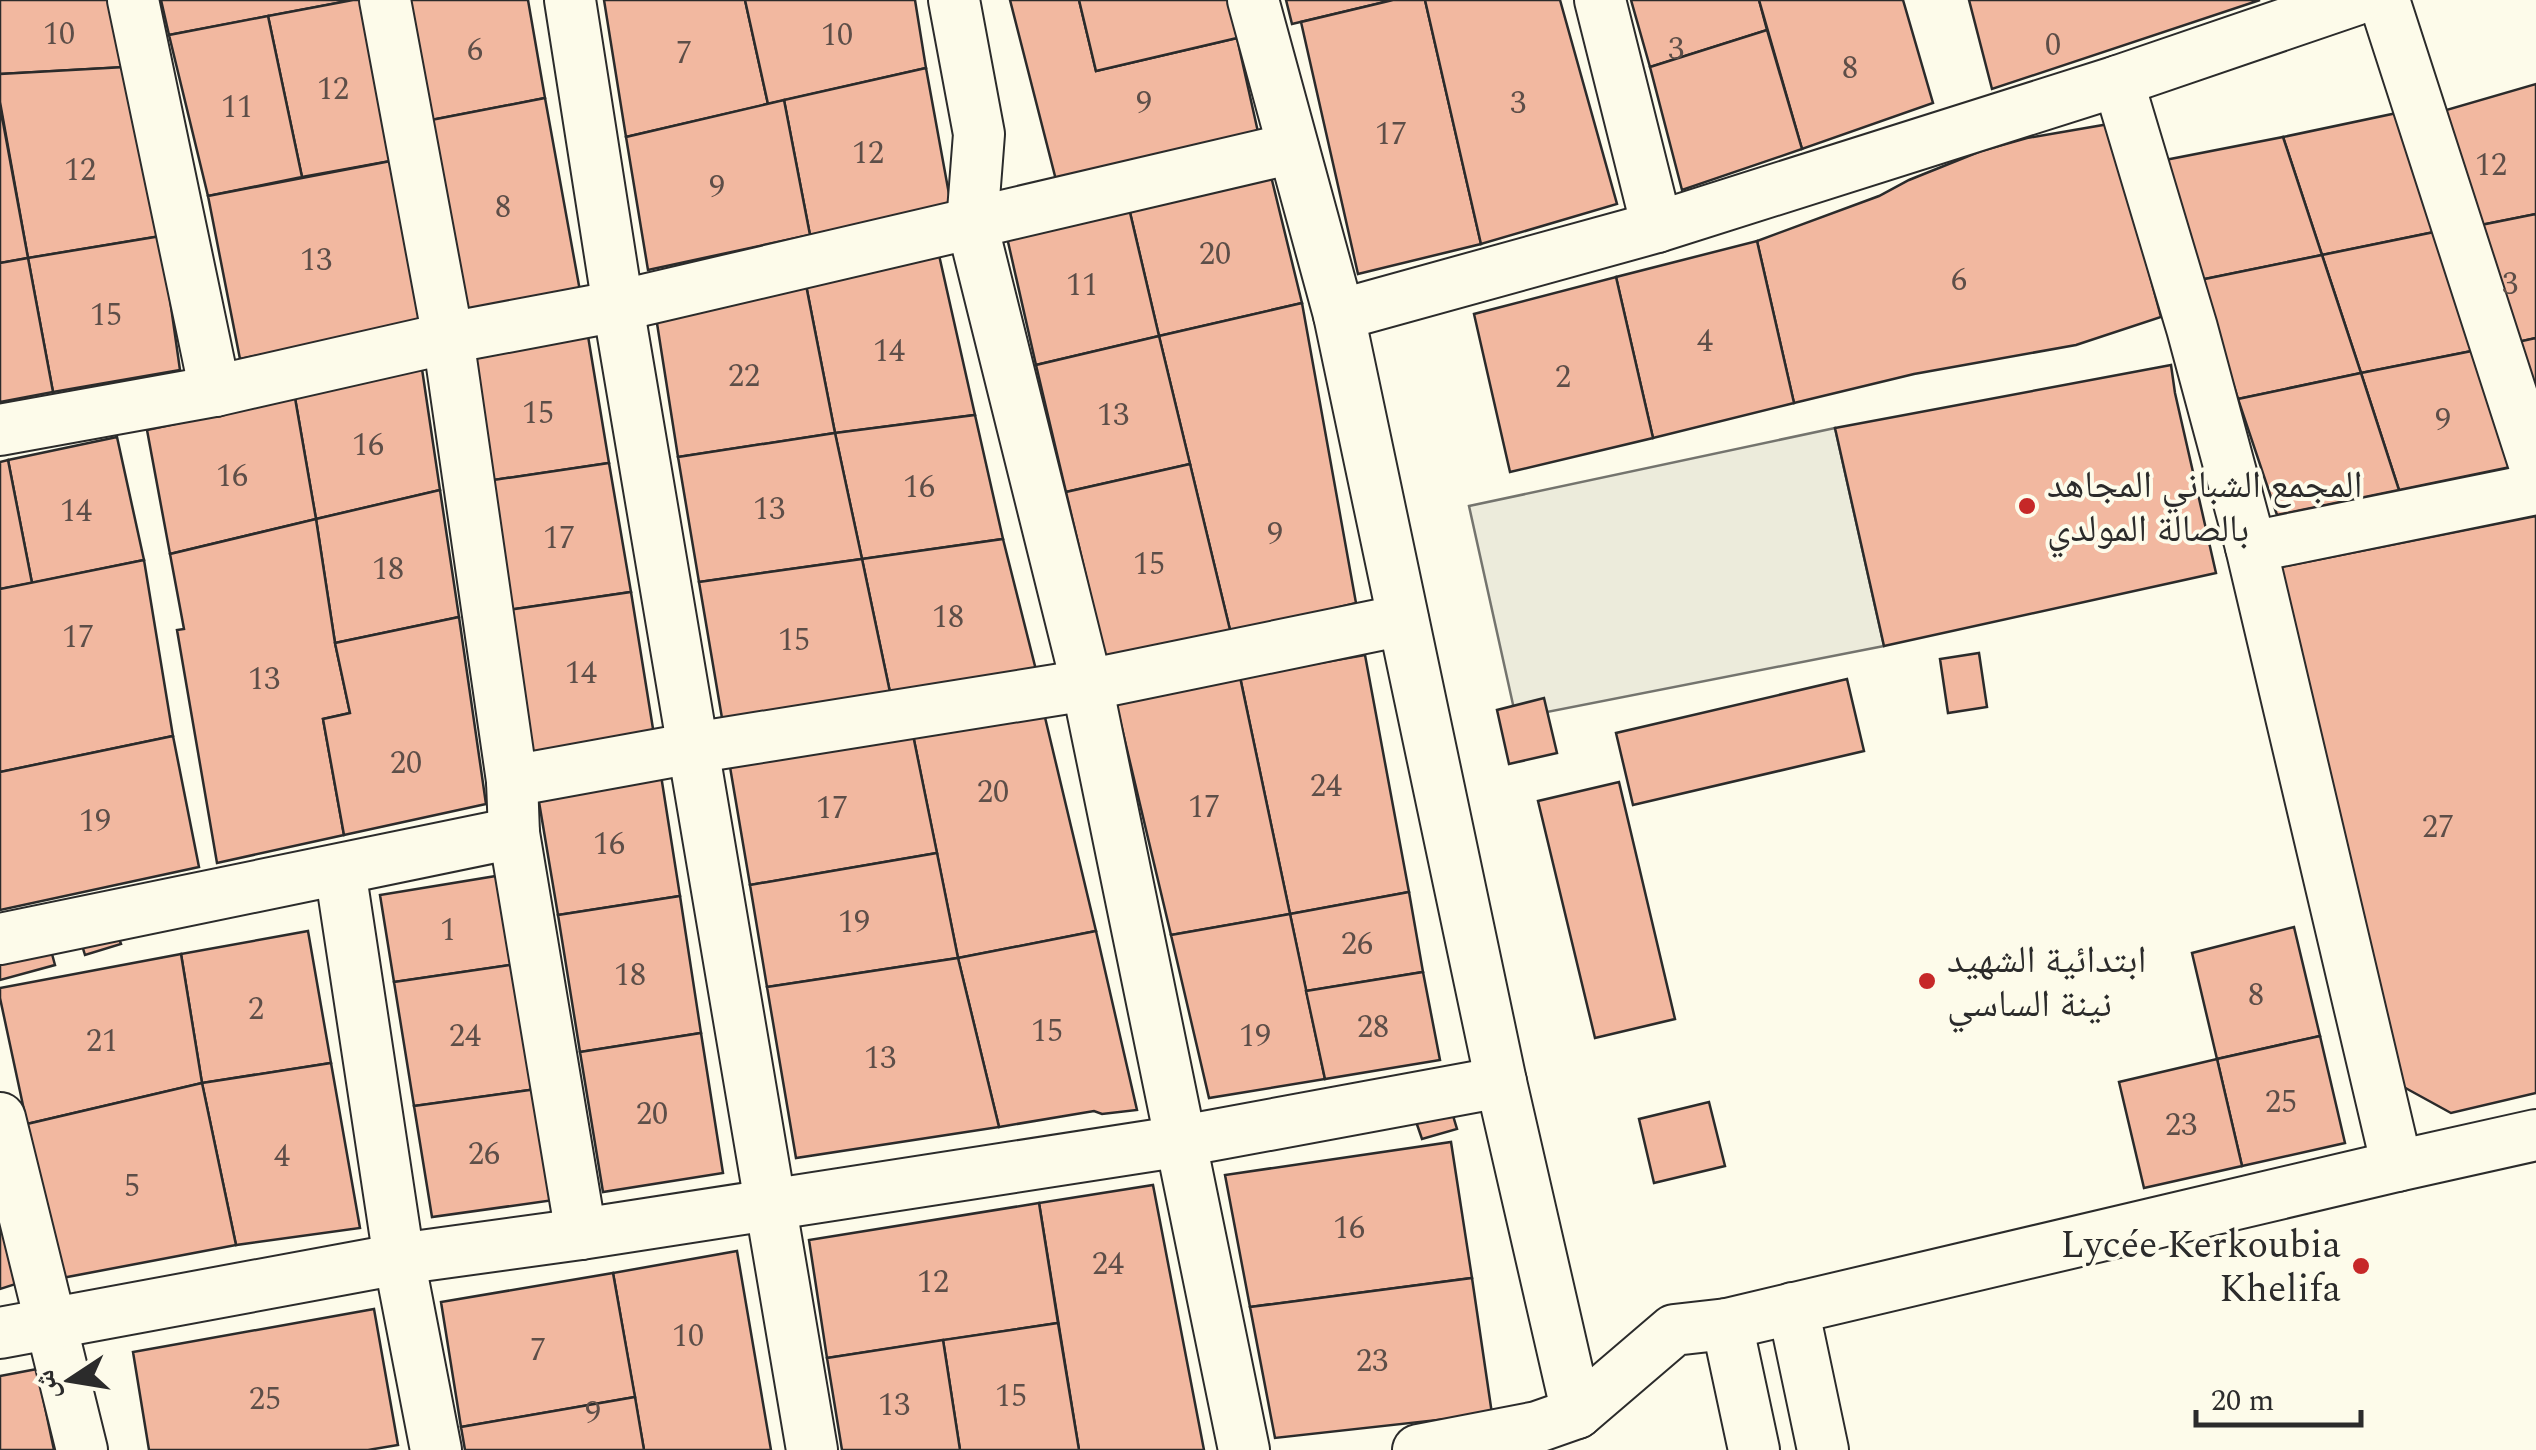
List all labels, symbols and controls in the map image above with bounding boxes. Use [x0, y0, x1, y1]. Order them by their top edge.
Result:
house number: 10 [43, 10, 75, 59]
house number: 10 [821, 11, 853, 60]
house number: 0 [2045, 21, 2061, 70]
house number: 3 [1668, 25, 1684, 74]
house number: 6 [467, 26, 483, 75]
house number: 7 [676, 29, 692, 78]
house number: 8 [1842, 44, 1858, 93]
house number: 12 [317, 65, 349, 114]
house number: 9 [1136, 79, 1152, 128]
house number: 3 [1510, 79, 1526, 128]
house number: 11 [221, 83, 253, 132]
house number: 17 [1375, 110, 1407, 159]
house number: 12 [852, 129, 884, 178]
house number: 12 [2475, 141, 2507, 190]
house number: 12 [64, 146, 96, 195]
house number: 9 [709, 163, 725, 212]
house number: 8 [495, 183, 511, 232]
house number: 20 [1199, 230, 1231, 279]
house number: 13 [300, 236, 332, 285]
house number: 6 [1951, 256, 1967, 305]
house number: 3 [2502, 260, 2518, 309]
house number: 11 [1066, 261, 1098, 310]
house number: 15 [90, 291, 122, 340]
house number: 4 [1697, 317, 1713, 366]
house number: 14 [873, 327, 905, 376]
house number: 22 [728, 352, 760, 401]
house number: 2 [1555, 353, 1571, 402]
house number: 15 [522, 389, 554, 438]
house number: 13 [1097, 391, 1129, 440]
house number: 9 [2435, 396, 2451, 445]
house number: 16 [352, 421, 384, 470]
house number: 16 [216, 452, 248, 501]
place label: المجمع الشباني المجاهد بالصالة المولدي [2047, 457, 2363, 559]
house number: 16 [903, 463, 935, 512]
house number: 13 [753, 485, 785, 534]
house number: 14 [60, 487, 92, 536]
marker: المجمع الشباني المجاهد بالصالة المولدي [2016, 495, 2038, 517]
house number: 9 [1267, 510, 1283, 559]
house number: 17 [543, 514, 575, 563]
house number: 15 [1133, 540, 1165, 589]
house number: 18 [372, 545, 404, 594]
house number: 18 [932, 593, 964, 642]
house number: 17 [62, 613, 94, 662]
house number: 15 [778, 616, 810, 665]
house number: 14 [565, 649, 597, 698]
house number: 13 [248, 655, 280, 704]
house number: 20 [390, 739, 422, 788]
house number: 24 [1310, 762, 1342, 811]
house number: 20 [977, 768, 1009, 817]
house number: 17 [1188, 783, 1220, 832]
house number: 17 [816, 784, 848, 833]
house number: 19 [79, 797, 111, 846]
house number: 27 [2422, 803, 2454, 852]
house number: 16 [593, 820, 625, 869]
house number: 19 [838, 898, 870, 947]
house number: 1 [440, 906, 456, 955]
house number: 26 [1341, 920, 1373, 969]
place label: ابتدائية الشهيد نينة الساسي [1947, 932, 2147, 1034]
house number: 18 [614, 951, 646, 1000]
marker: ابتدائية الشهيد نينة الساسي [1916, 970, 1938, 992]
house number: 8 [2248, 971, 2264, 1020]
house number: 2 [248, 985, 264, 1034]
house number: 28 [1357, 1003, 1389, 1052]
house number: 15 [1031, 1007, 1063, 1056]
house number: 24 [449, 1012, 481, 1061]
house number: 19 [1239, 1012, 1271, 1061]
house number: 21 [86, 1017, 118, 1066]
house number: 13 [864, 1034, 896, 1083]
house number: 25 [2265, 1078, 2297, 1127]
house number: 20 [636, 1090, 668, 1139]
house number: 23 [2165, 1101, 2197, 1150]
house number: 26 [468, 1130, 500, 1179]
house number: 4 [274, 1132, 290, 1181]
house number: 5 [124, 1162, 140, 1211]
house number: 16 [1333, 1204, 1365, 1253]
place label: Lycée Kerkoubia Khelifa [2061, 1217, 2341, 1319]
house number: 24 [1092, 1240, 1124, 1289]
marker: Lycée Kerkoubia Khelifa [2350, 1255, 2372, 1277]
house number: 12 [917, 1258, 949, 1307]
house number: 10 [672, 1312, 704, 1361]
house number: 7 [530, 1326, 546, 1375]
north arrow [20, 1330, 120, 1430]
house number: 23 [1356, 1337, 1388, 1386]
scale bar [2196, 1365, 2361, 1427]
text: ش [23, 1366, 71, 1404]
house number: 15 [995, 1372, 1027, 1421]
house number: 25 [249, 1375, 281, 1424]
text: 20 m [2211, 1378, 2274, 1424]
house number: 13 [878, 1381, 910, 1430]
house number: 9 [585, 1389, 601, 1438]

